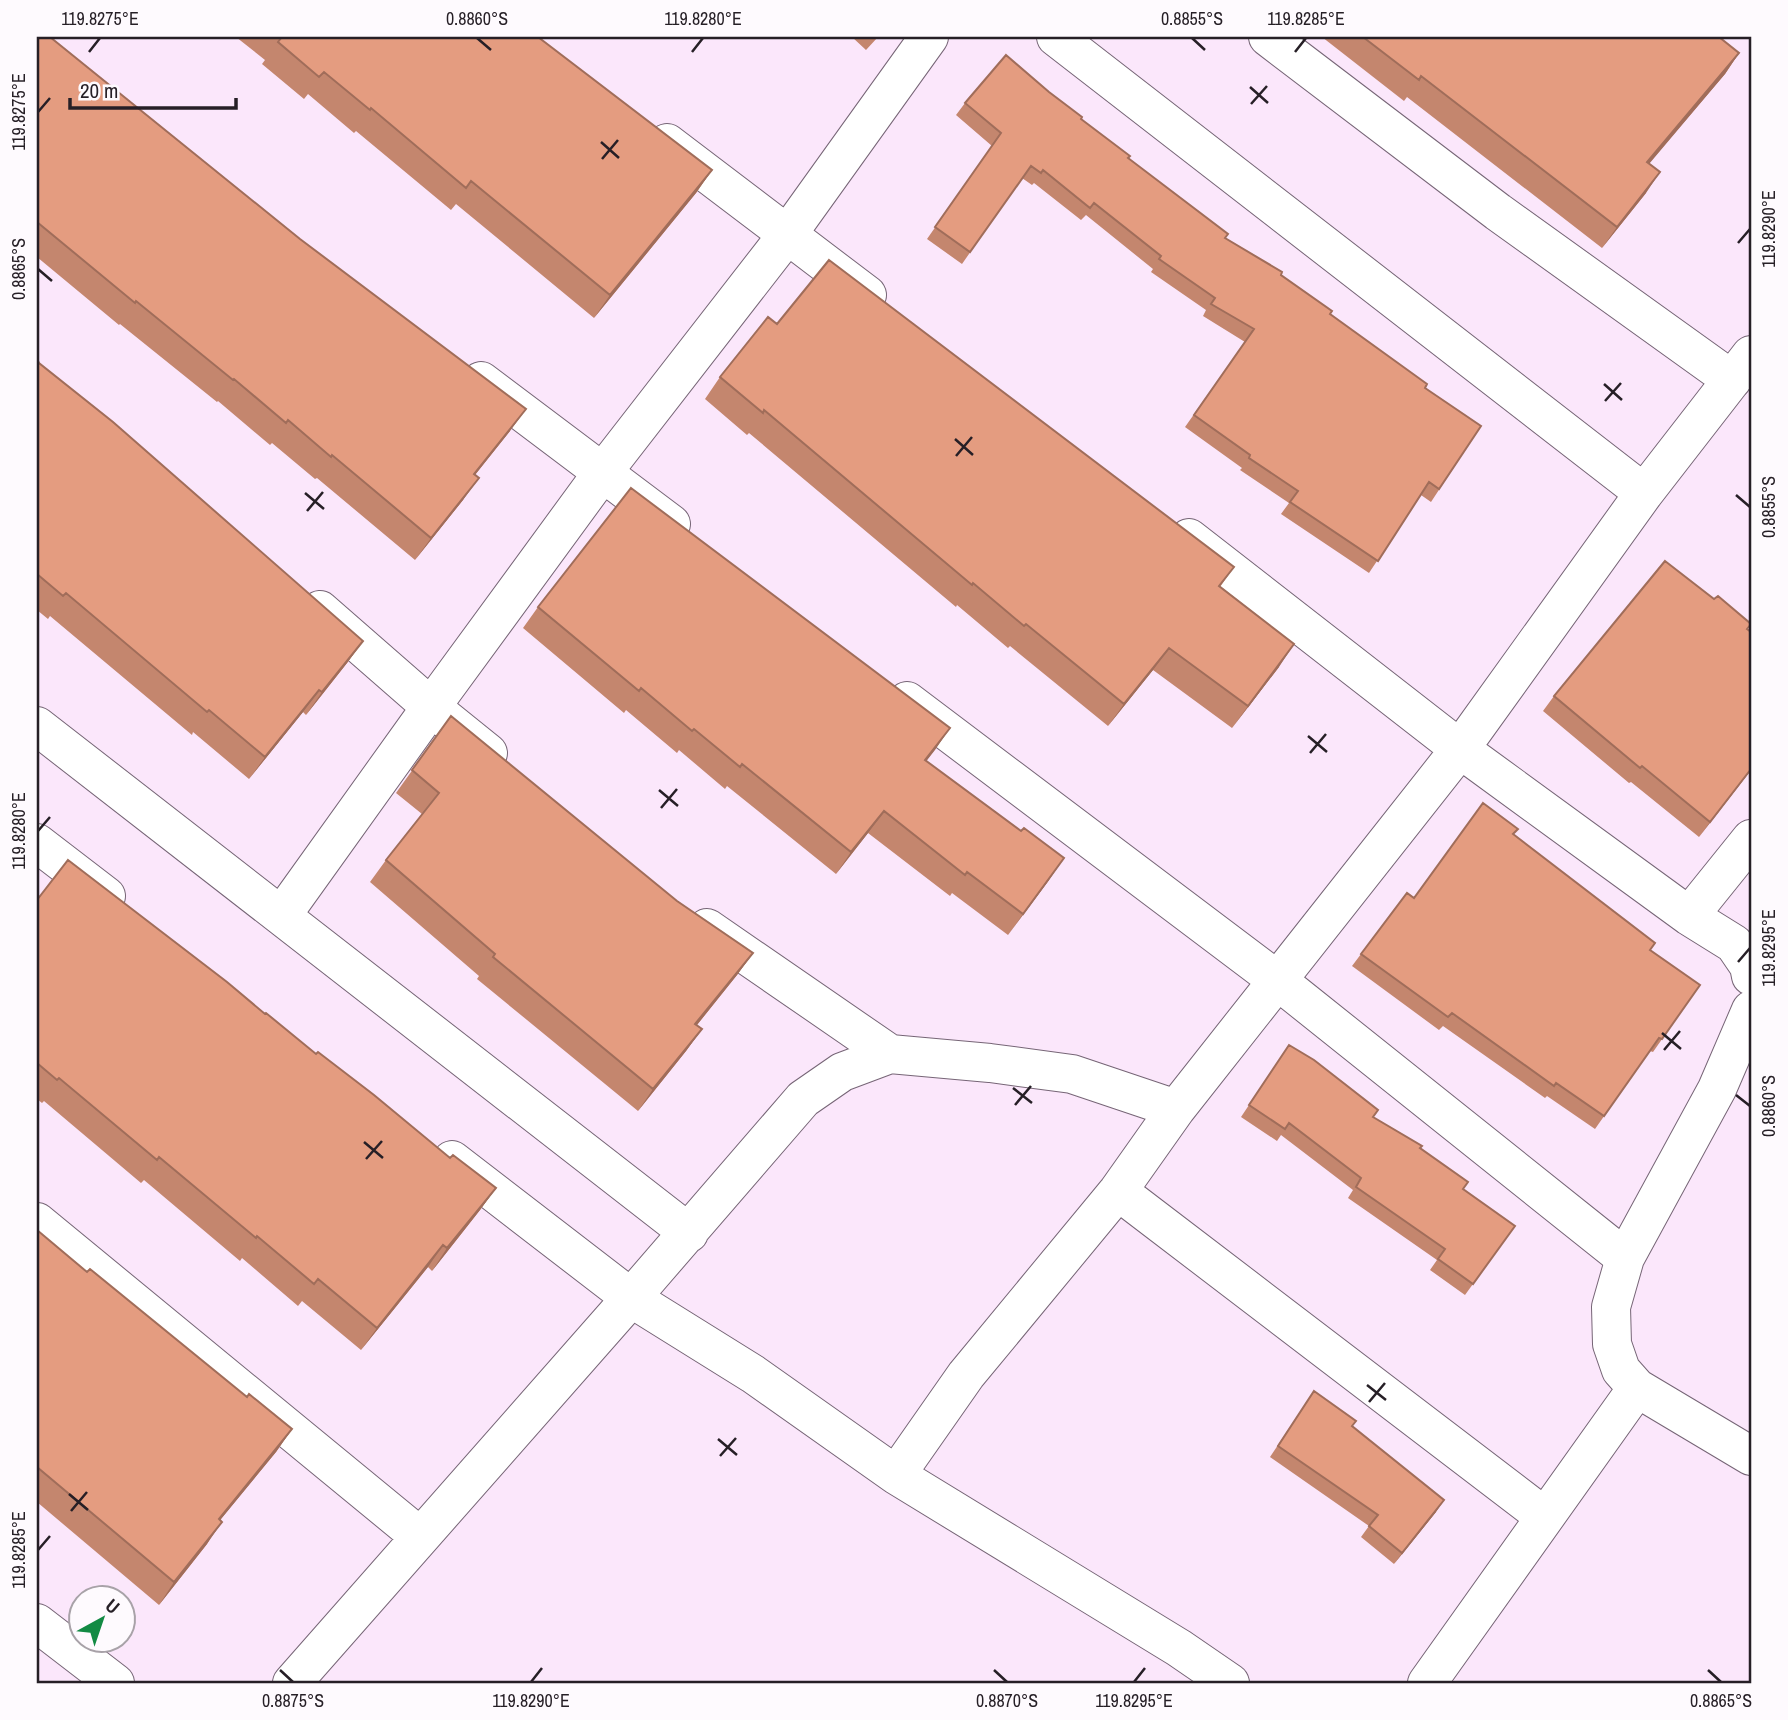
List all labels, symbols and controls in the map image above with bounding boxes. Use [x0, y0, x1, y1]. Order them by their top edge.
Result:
text: 119.8275°E [61, 6, 139, 31]
text: 0.8860°S [446, 6, 508, 31]
text: 119.8280°E [664, 6, 742, 31]
text: 0.8855°S [1161, 6, 1223, 31]
text: 119.8285°E [1267, 6, 1345, 31]
scale bar [70, 66, 236, 110]
text: 119.8275°E [6, 73, 31, 151]
text: 20 m [80, 76, 118, 105]
text: 119.8290°E [1756, 190, 1781, 268]
text: 0.8865°S [6, 238, 31, 300]
text: 0.8855°S [1756, 476, 1781, 538]
text: 119.8280°E [6, 792, 31, 870]
text: 119.8295°E [1756, 909, 1781, 987]
text: 0.8860°S [1756, 1075, 1781, 1137]
text: 119.8285°E [6, 1511, 31, 1589]
north arrow [66, 1584, 136, 1654]
text: U [100, 1592, 126, 1620]
text: 0.8875°S [262, 1688, 324, 1713]
text: 119.8290°E [492, 1688, 570, 1713]
text: 0.8870°S [976, 1688, 1038, 1713]
text: 119.8295°E [1095, 1688, 1173, 1713]
text: 0.8865°S [1690, 1688, 1752, 1713]

